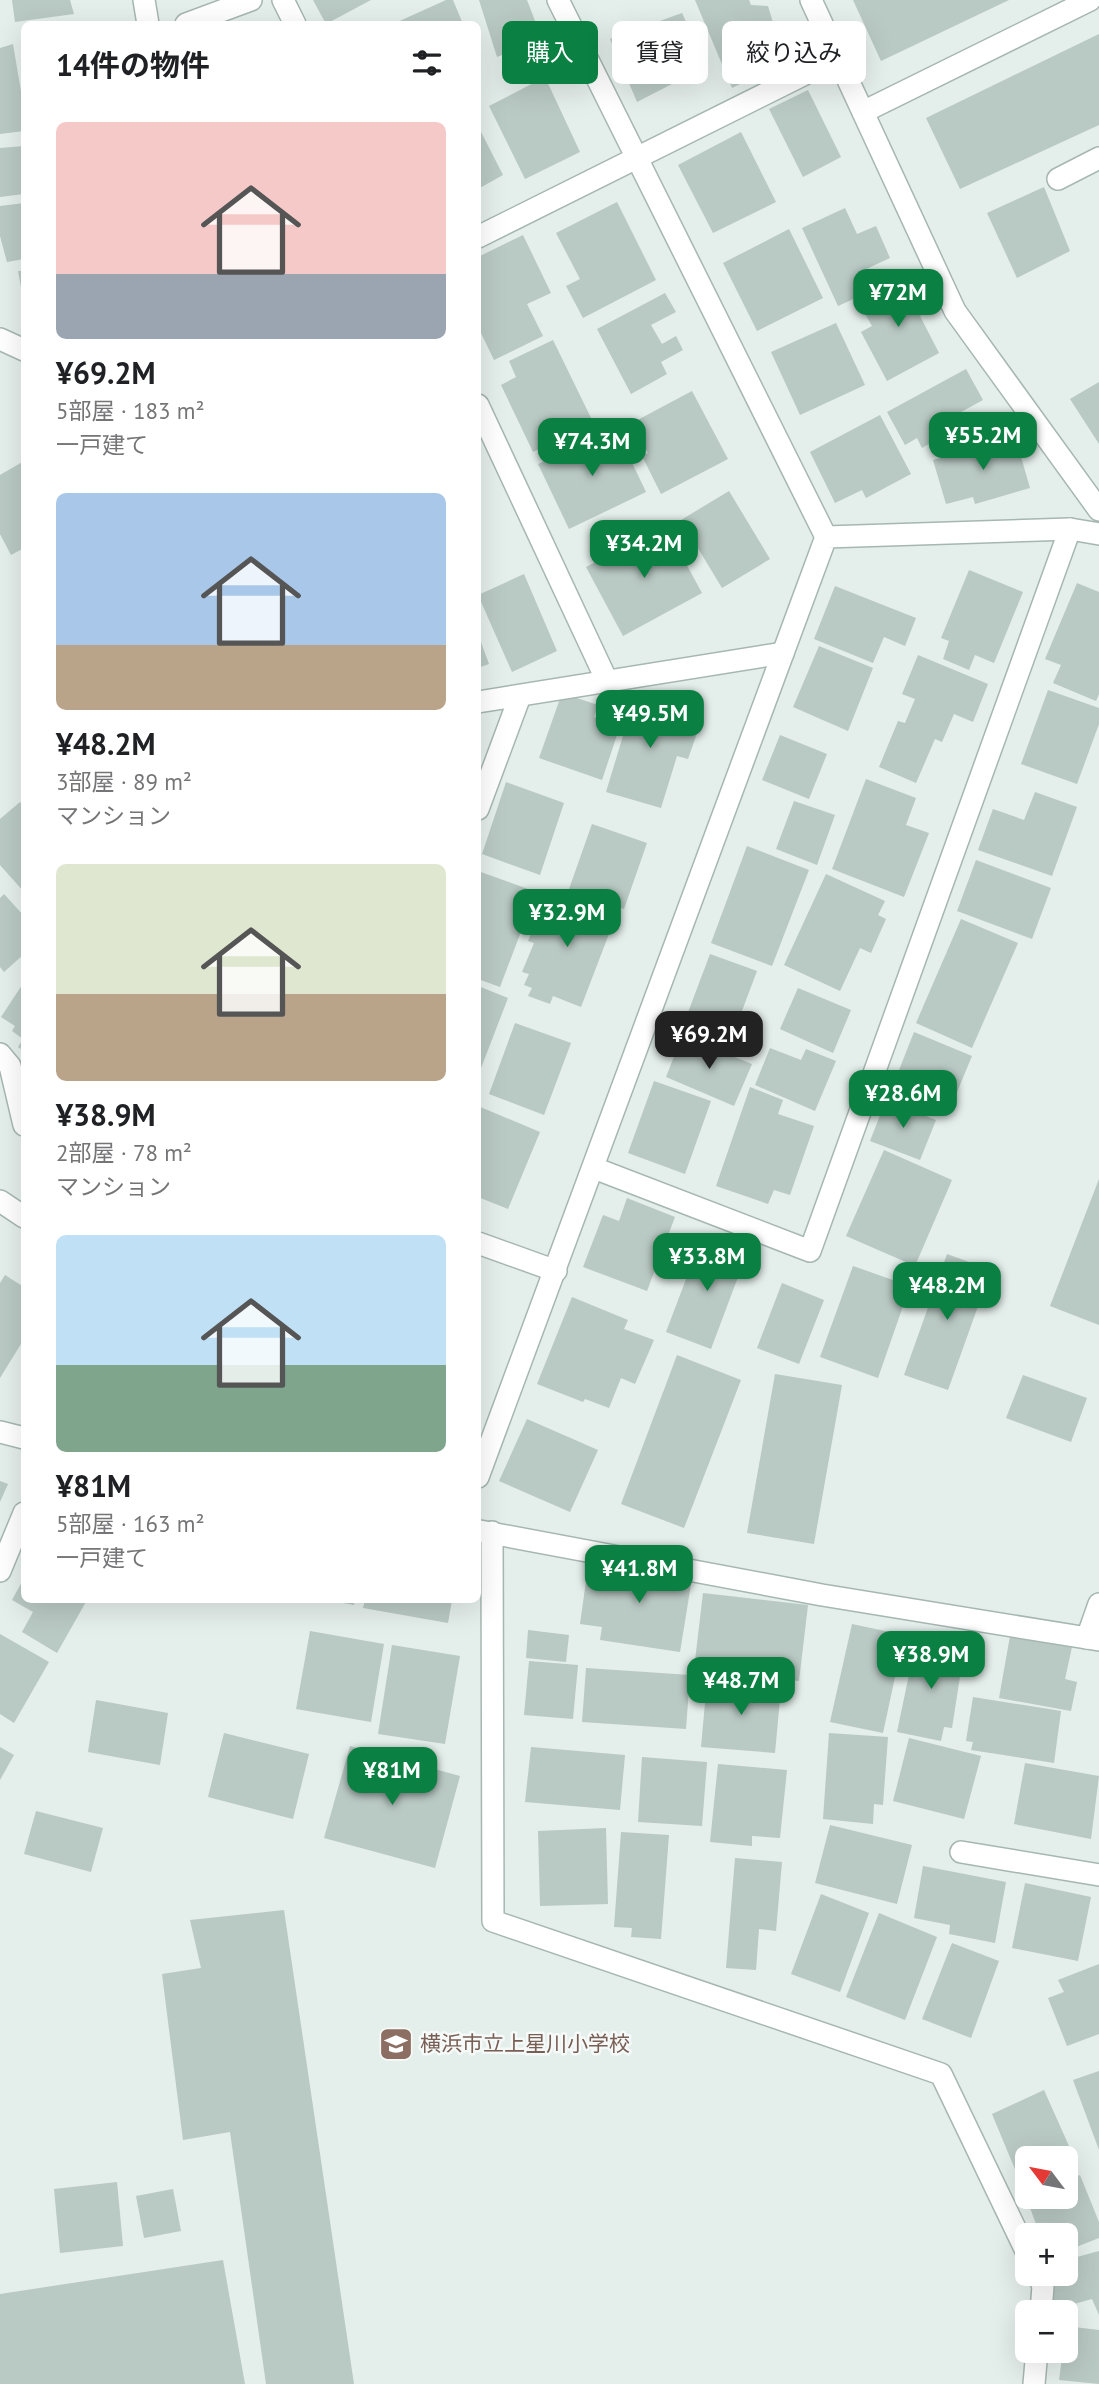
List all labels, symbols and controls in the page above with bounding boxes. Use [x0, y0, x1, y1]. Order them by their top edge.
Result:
chip: 購入 [502, 21, 598, 84]
chip: 賃貸 [612, 21, 708, 84]
chip: 絞り込み [722, 21, 866, 84]
icon: filters [408, 44, 446, 82]
text: 14件の物件 [56, 45, 210, 84]
icon: home [188, 167, 314, 293]
pin: ¥72M [857, 270, 939, 329]
text: ¥72M [869, 277, 927, 306]
text: ¥69.2M [56, 353, 155, 392]
text: 5部屋 · 183 m² [56, 396, 204, 425]
pin: ¥55.2M [926, 412, 1040, 472]
pin: ¥74.3M [535, 419, 649, 478]
text: ¥55.2M [945, 420, 1021, 449]
text: ¥74.3M [554, 426, 630, 455]
text: 一戸建て [56, 430, 148, 459]
pin: ¥34.2M [587, 520, 701, 580]
text: ¥34.2M [606, 528, 682, 557]
icon: home [188, 538, 314, 664]
pin: ¥49.5M [593, 690, 707, 750]
text: ¥49.5M [612, 698, 688, 727]
text: ¥48.2M [56, 724, 155, 763]
text: 3部屋 · 89 m² [56, 767, 192, 796]
text: マンション [56, 801, 171, 830]
pin: ¥32.9M [510, 890, 624, 949]
text: ¥32.9M [529, 897, 605, 926]
icon: home [188, 909, 314, 1035]
pin: ¥69.2M [652, 1012, 766, 1071]
text: ¥69.2M [671, 1019, 747, 1048]
pin: ¥28.6M [846, 1070, 960, 1130]
text: ¥28.6M [865, 1078, 941, 1107]
text: ¥38.9M [56, 1095, 155, 1134]
text: 2部屋 · 78 m² [56, 1138, 192, 1167]
text: マンション [56, 1172, 171, 1201]
pin: ¥33.8M [650, 1234, 764, 1293]
text: ¥33.8M [669, 1241, 745, 1270]
pin: ¥48.2M [890, 1262, 1004, 1322]
text: ¥48.2M [909, 1270, 985, 1299]
icon: home [188, 1280, 314, 1406]
text: ¥81M [56, 1466, 131, 1505]
text: 5部屋 · 163 m² [56, 1509, 204, 1538]
text: 一戸建て [56, 1543, 148, 1572]
pin: ¥41.8M [582, 1546, 696, 1605]
text: ¥41.8M [601, 1553, 677, 1582]
pin: ¥38.9M [874, 1632, 988, 1691]
text: ¥38.9M [893, 1639, 969, 1668]
pin: ¥48.7M [684, 1658, 798, 1717]
text: ¥48.7M [703, 1665, 779, 1694]
pin: ¥81M [351, 1748, 433, 1807]
text: ¥81M [363, 1755, 421, 1784]
school or university icon: 横浜市立上星川小学校 [377, 2025, 415, 2063]
place label: 横浜市立上星川小学校 [420, 2030, 630, 2057]
north arrow [1015, 2146, 1078, 2208]
map controls [1015, 2146, 1078, 2363]
button: + [1015, 2223, 1078, 2286]
button: − [1015, 2300, 1078, 2363]

